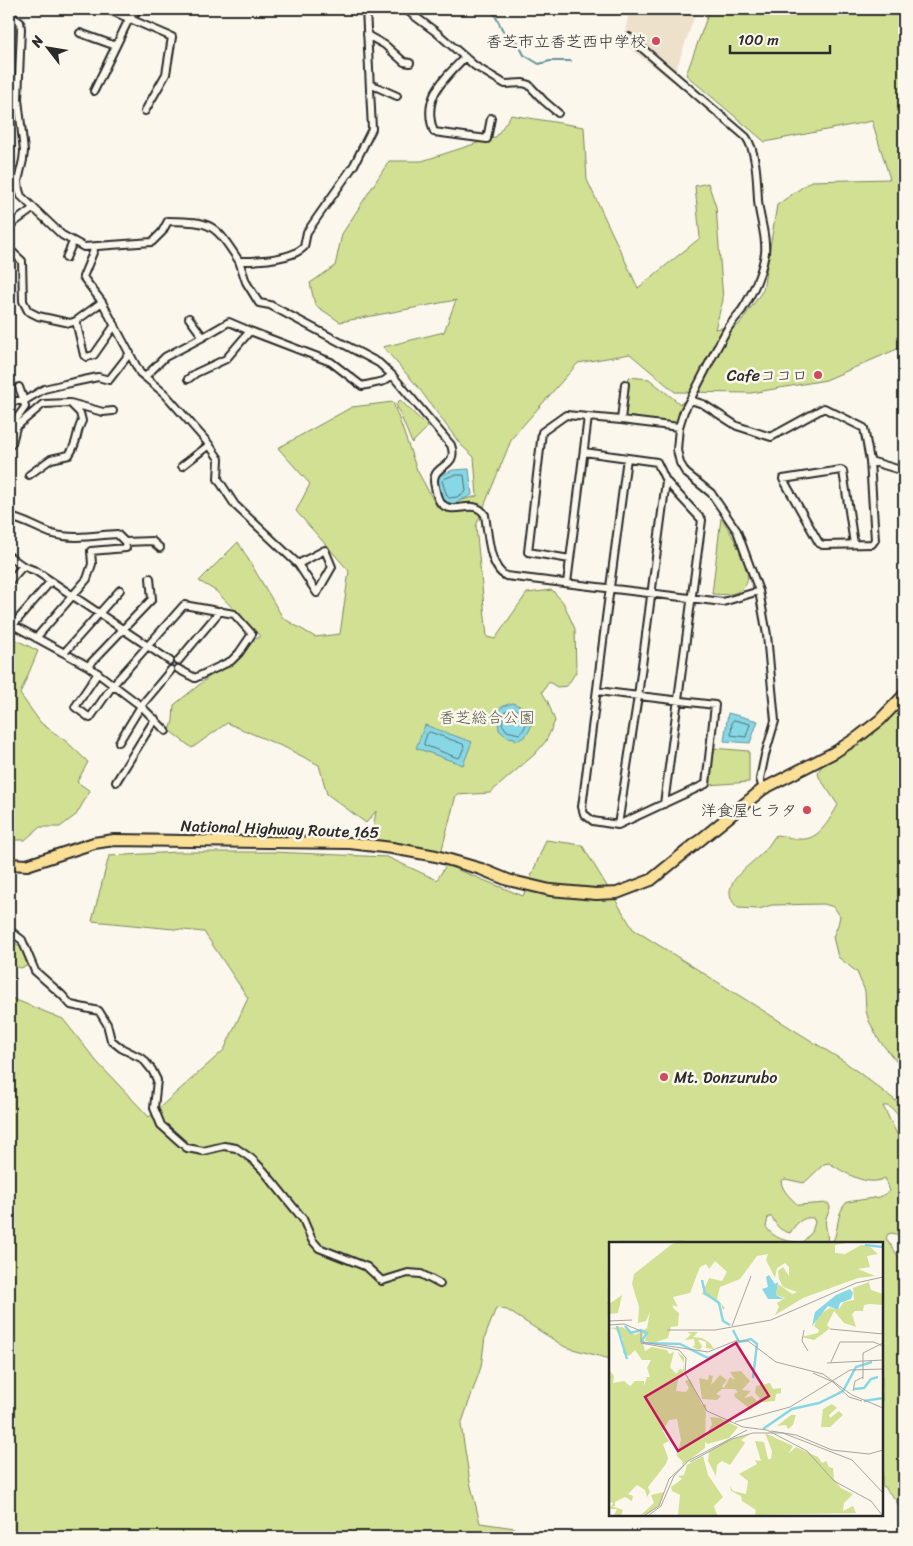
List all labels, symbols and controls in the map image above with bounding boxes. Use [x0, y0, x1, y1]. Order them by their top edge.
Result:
north arrow [22, 22, 72, 72]
scale bar [730, 22, 830, 54]
place label: 香芝市立香芝西中学校 [486, 27, 646, 56]
text: 100 m [738, 27, 779, 53]
text: N [24, 31, 51, 53]
marker: 香芝市立香芝西中学校 [650, 35, 662, 47]
place label: Cafeココロ [727, 361, 808, 390]
marker: Cafeココロ [812, 369, 824, 381]
park label: 香芝総合公園 [439, 703, 535, 732]
place label: 洋食屋ヒラタ [701, 796, 797, 825]
marker: 洋食屋ヒラタ [801, 804, 813, 816]
street label: National Highway Route 165 [180, 811, 380, 847]
place label: Mt. Donzurubo [674, 1063, 777, 1092]
marker: Mt. Donzurubo [658, 1071, 670, 1083]
inset map [609, 1242, 883, 1516]

